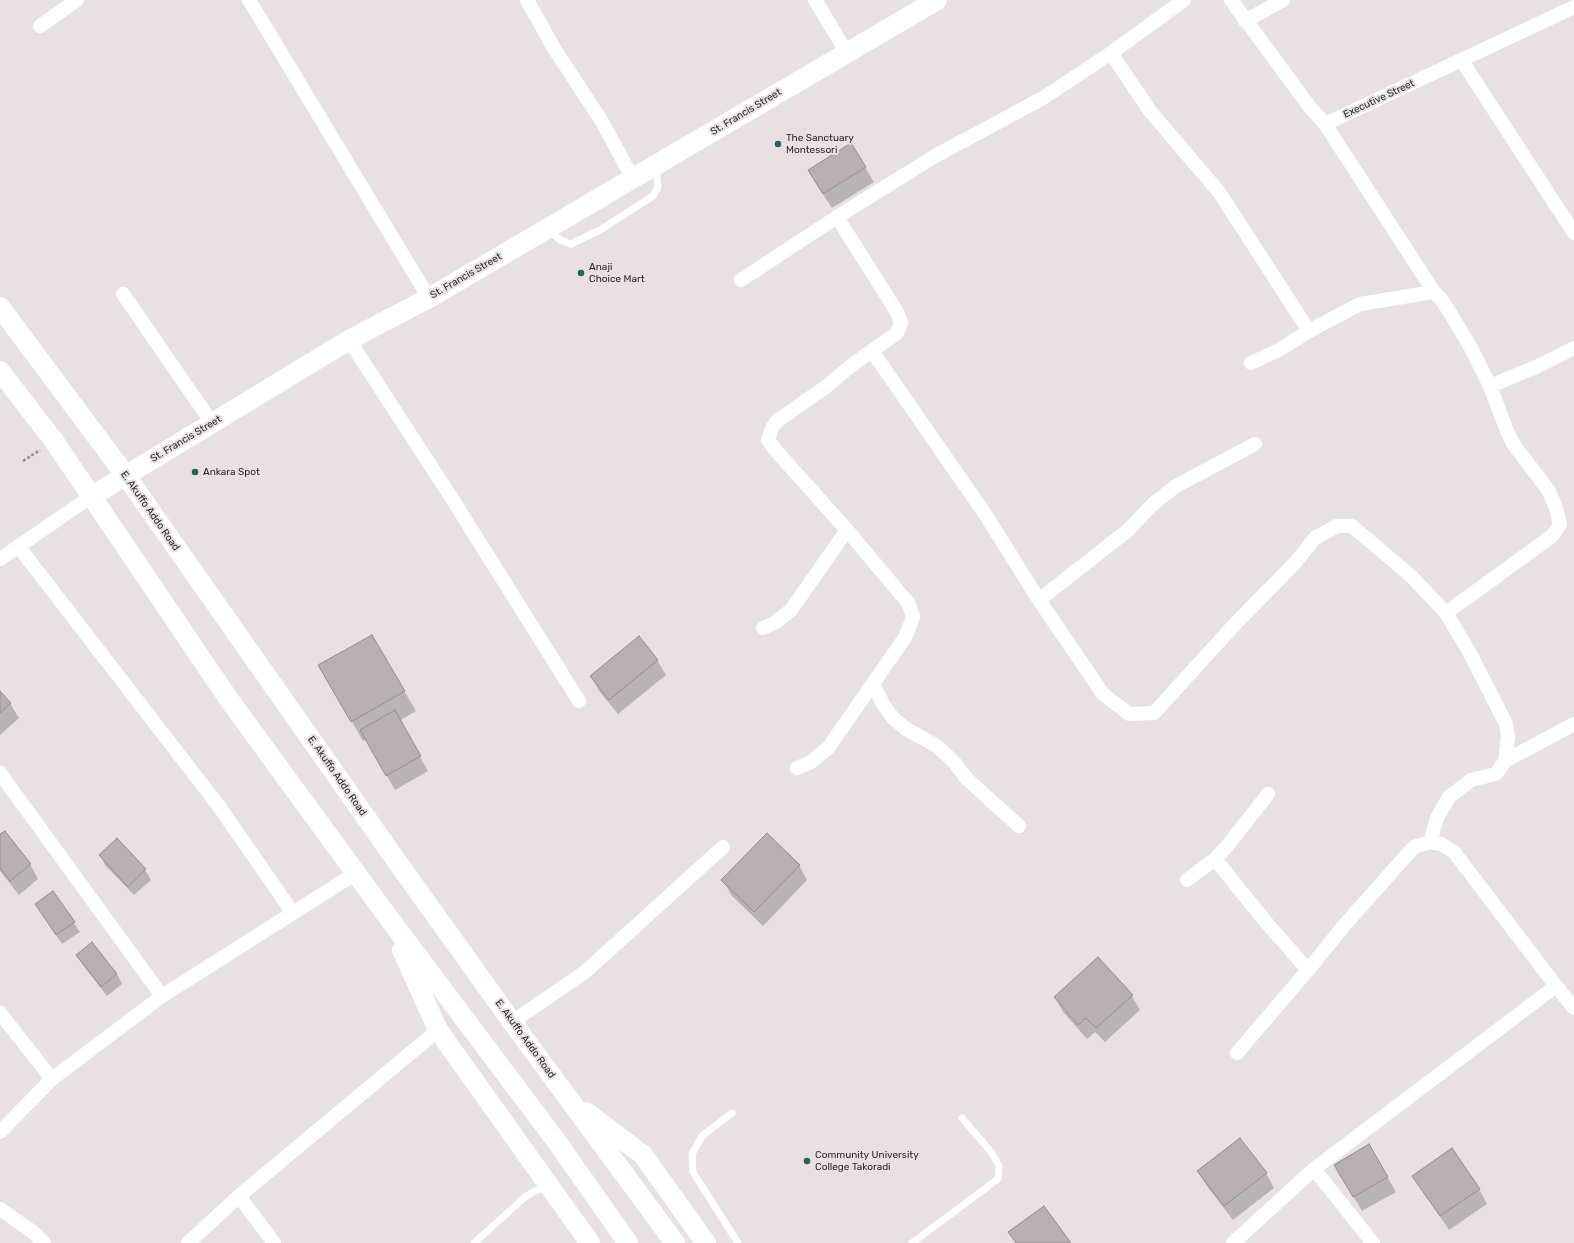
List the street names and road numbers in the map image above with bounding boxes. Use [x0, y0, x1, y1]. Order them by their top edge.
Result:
street label: Executive Street [1342, 77, 1416, 121]
street label: St. Francis Street [708, 86, 784, 138]
street label: St. Francis Street [428, 251, 504, 301]
street label: St. Francis Street [148, 413, 224, 465]
street label: E. Akuffo Addo Road [118, 469, 182, 553]
street label: E. Akuffo Addo Road [305, 734, 369, 818]
street label: E. Akuffo Addo Road [492, 997, 558, 1081]

